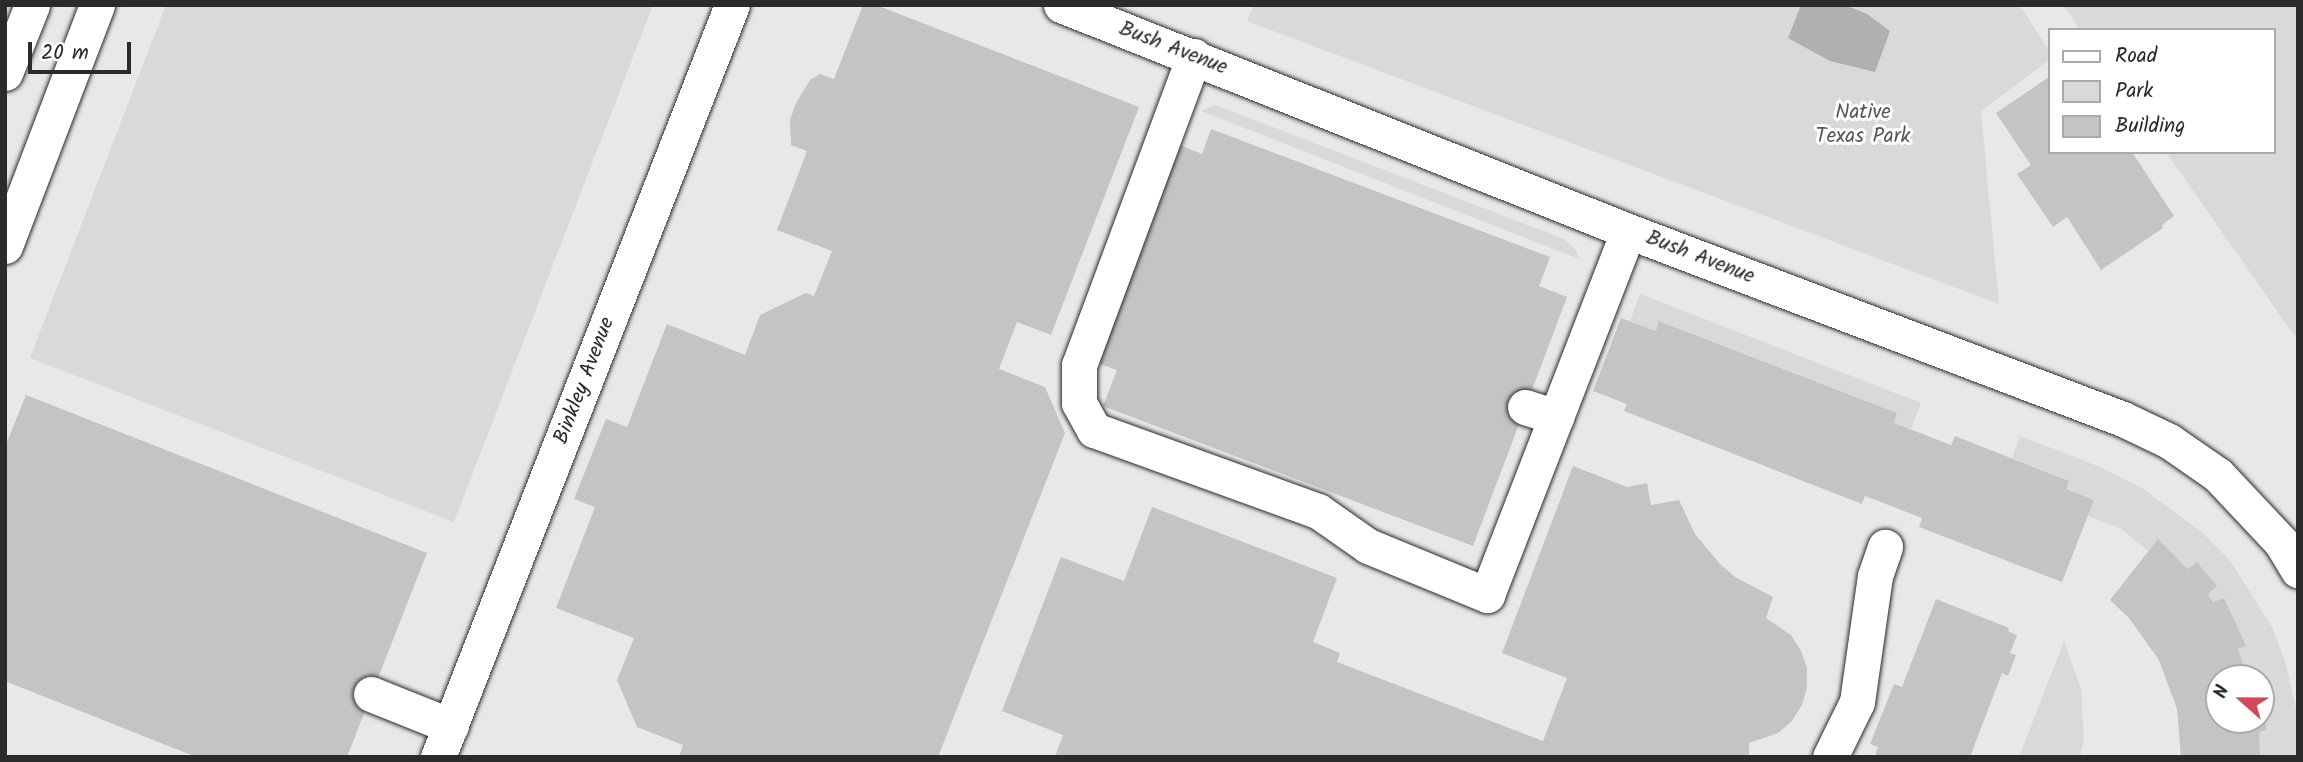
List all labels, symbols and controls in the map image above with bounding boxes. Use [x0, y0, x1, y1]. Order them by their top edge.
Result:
street label: Bush Avenue [1115, 17, 1231, 81]
scale bar [32, 28, 135, 72]
legend [2048, 28, 2275, 154]
text: 20 m [41, 37, 89, 70]
text: Road [2115, 40, 2157, 73]
text: Park [2115, 75, 2153, 108]
park label: Native Texas Park [1816, 100, 1910, 150]
text: Building [2115, 110, 2185, 143]
street label: Bush Avenue [1642, 226, 1758, 290]
street label: Binkley Avenue [549, 314, 621, 448]
north arrow [2205, 664, 2275, 734]
text: N [2206, 681, 2238, 703]

